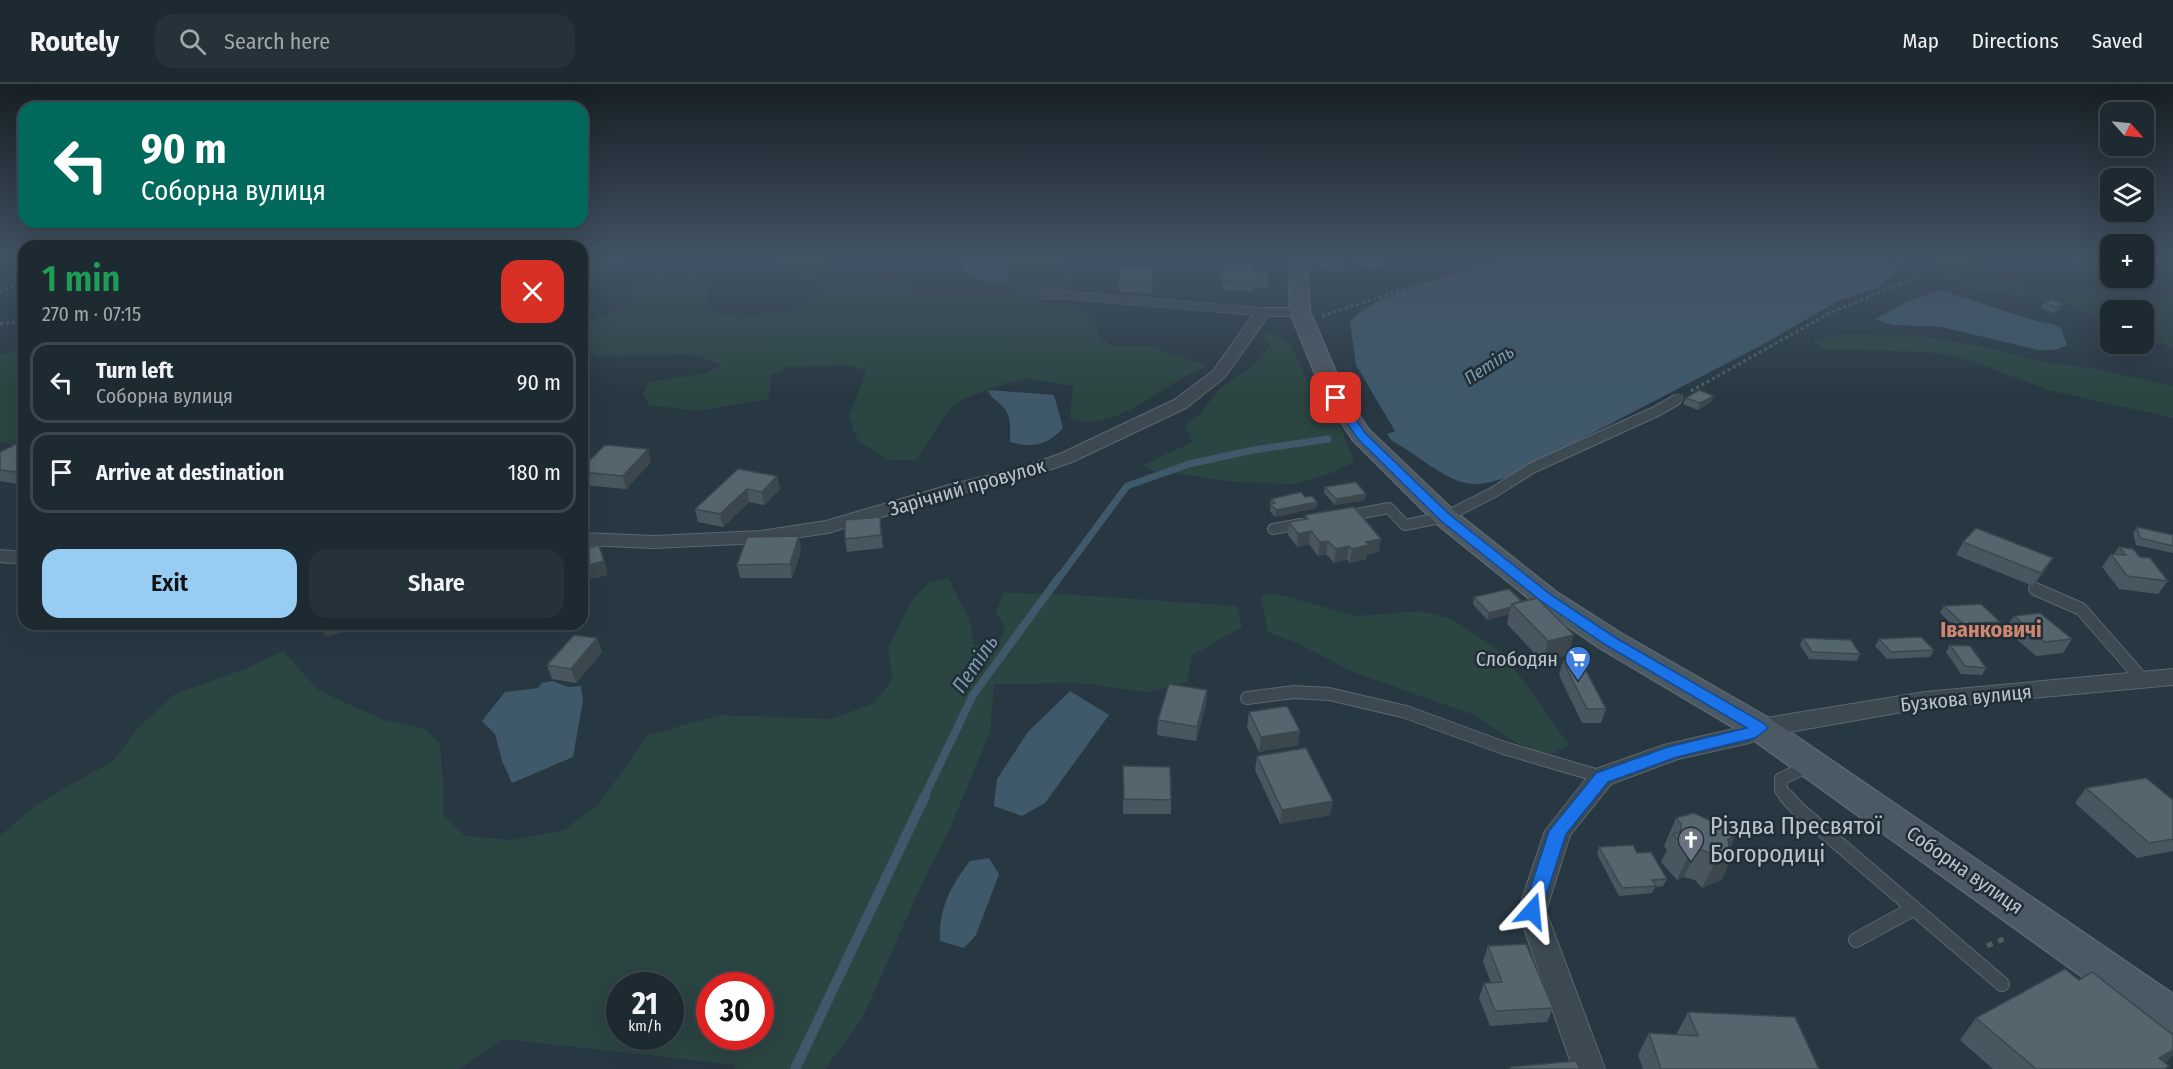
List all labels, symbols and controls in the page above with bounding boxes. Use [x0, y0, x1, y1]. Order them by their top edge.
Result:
search box [155, 14, 575, 68]
text: Routely [30, 25, 119, 58]
icon: search [176, 25, 209, 58]
text: Search here [224, 28, 330, 55]
text: Map [1902, 28, 1939, 54]
text: Directions [1972, 28, 2059, 54]
text: Saved [2092, 28, 2143, 54]
north arrow [2100, 102, 2154, 156]
map controls [2100, 102, 2154, 354]
text: 90 m [141, 124, 226, 174]
icon: left [42, 126, 120, 204]
button: layers [2100, 168, 2154, 222]
text: Соборна вулиця [141, 175, 326, 207]
button: + [2100, 234, 2154, 288]
text: 1 min [42, 257, 120, 301]
button: close [501, 260, 564, 323]
button: − [2100, 300, 2154, 354]
text: 270 m · 07:15 [42, 302, 141, 326]
water label: Петіль [1460, 341, 1518, 389]
text: Turn left [96, 357, 174, 384]
icon: left [45, 366, 78, 399]
text: 90 m [517, 369, 561, 396]
pin [1310, 372, 1361, 423]
icon: arrive [1319, 381, 1352, 414]
text: Соборна вулиця [96, 384, 233, 408]
street label: Зарічний провулок [886, 453, 1049, 521]
icon: arrive [45, 456, 78, 489]
text: Arrive at destination [96, 459, 284, 486]
text: 180 m [508, 459, 561, 486]
button: Exit [42, 549, 297, 618]
button: Share [309, 549, 564, 618]
district label: Іванковичі [1940, 616, 2042, 643]
water label: Петіль [946, 630, 1004, 698]
supermarket icon: Слободян [1563, 644, 1593, 682]
place label: Слободян [1476, 647, 1558, 671]
street label: Бузкова вулиця [1899, 679, 2033, 717]
place label: Різдва Пресвятої Богородиці [1710, 812, 1882, 868]
street label: Соборна вулиця [1902, 821, 2028, 919]
church icon: Різдва Пресвятої Богородиці [1676, 825, 1706, 863]
position arrow [1500, 879, 1564, 943]
speed limit sign: 30 [696, 972, 774, 1050]
text: 21 [632, 986, 658, 1022]
text: km/h [628, 1017, 662, 1035]

